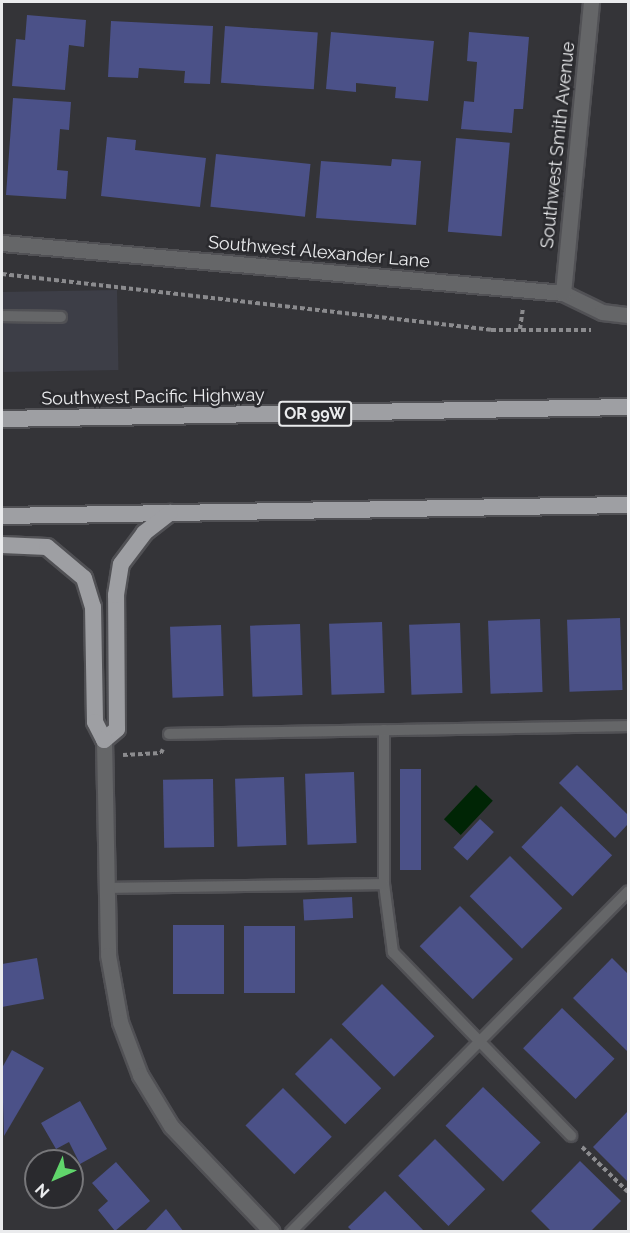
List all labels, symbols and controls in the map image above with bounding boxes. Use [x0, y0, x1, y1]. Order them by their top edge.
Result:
street label: Southwest Smith Avenue [536, 40, 580, 250]
street label: Southwest Alexander Lane [207, 232, 431, 272]
street label: Southwest Pacific Highway [41, 384, 265, 410]
road number: OR 99W [278, 401, 352, 427]
north arrow [24, 1149, 84, 1209]
text: N [31, 1180, 53, 1202]

